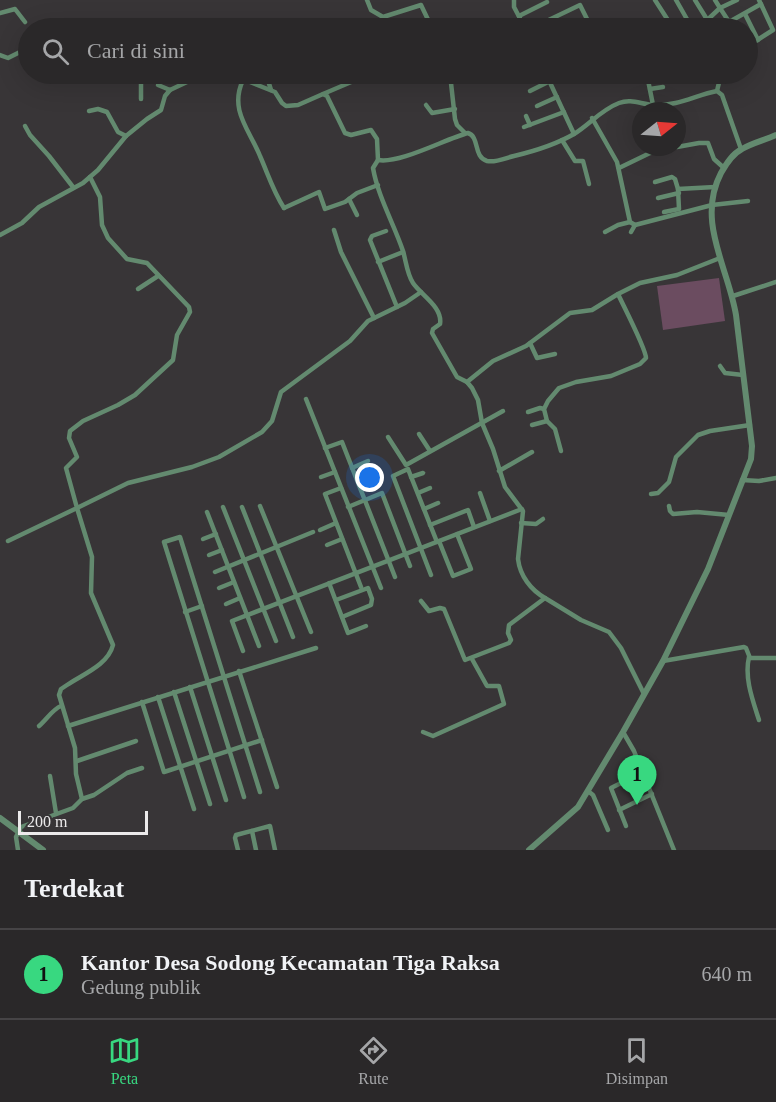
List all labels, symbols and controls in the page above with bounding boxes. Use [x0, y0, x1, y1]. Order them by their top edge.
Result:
search box [18, 18, 758, 84]
icon: search [39, 35, 72, 68]
text: Cari di sini [87, 38, 185, 63]
north arrow [632, 102, 686, 156]
your location [355, 463, 384, 492]
pin: 1 [618, 756, 656, 805]
scale bar [18, 808, 148, 836]
text: 200 m [27, 813, 67, 830]
text: Terdekat [24, 874, 124, 903]
text: Kantor Desa Sodong Kecamatan Tiga Raksa [81, 950, 500, 975]
text: 1 [39, 963, 49, 985]
text: 640 m [701, 963, 752, 985]
text: Gedung publik [81, 976, 200, 998]
tab: Peta [108, 1034, 141, 1088]
tab: Rute [357, 1034, 390, 1088]
tab: Disimpan [606, 1034, 668, 1088]

